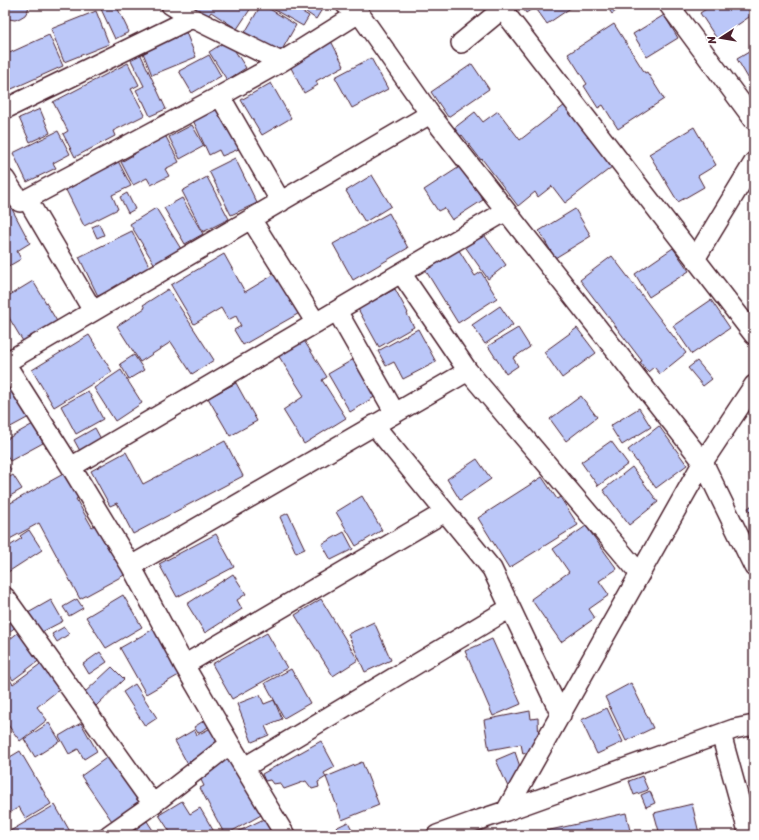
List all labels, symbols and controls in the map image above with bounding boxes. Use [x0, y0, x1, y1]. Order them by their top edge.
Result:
north arrow [701, 18, 741, 58]
text: N [702, 34, 722, 47]

